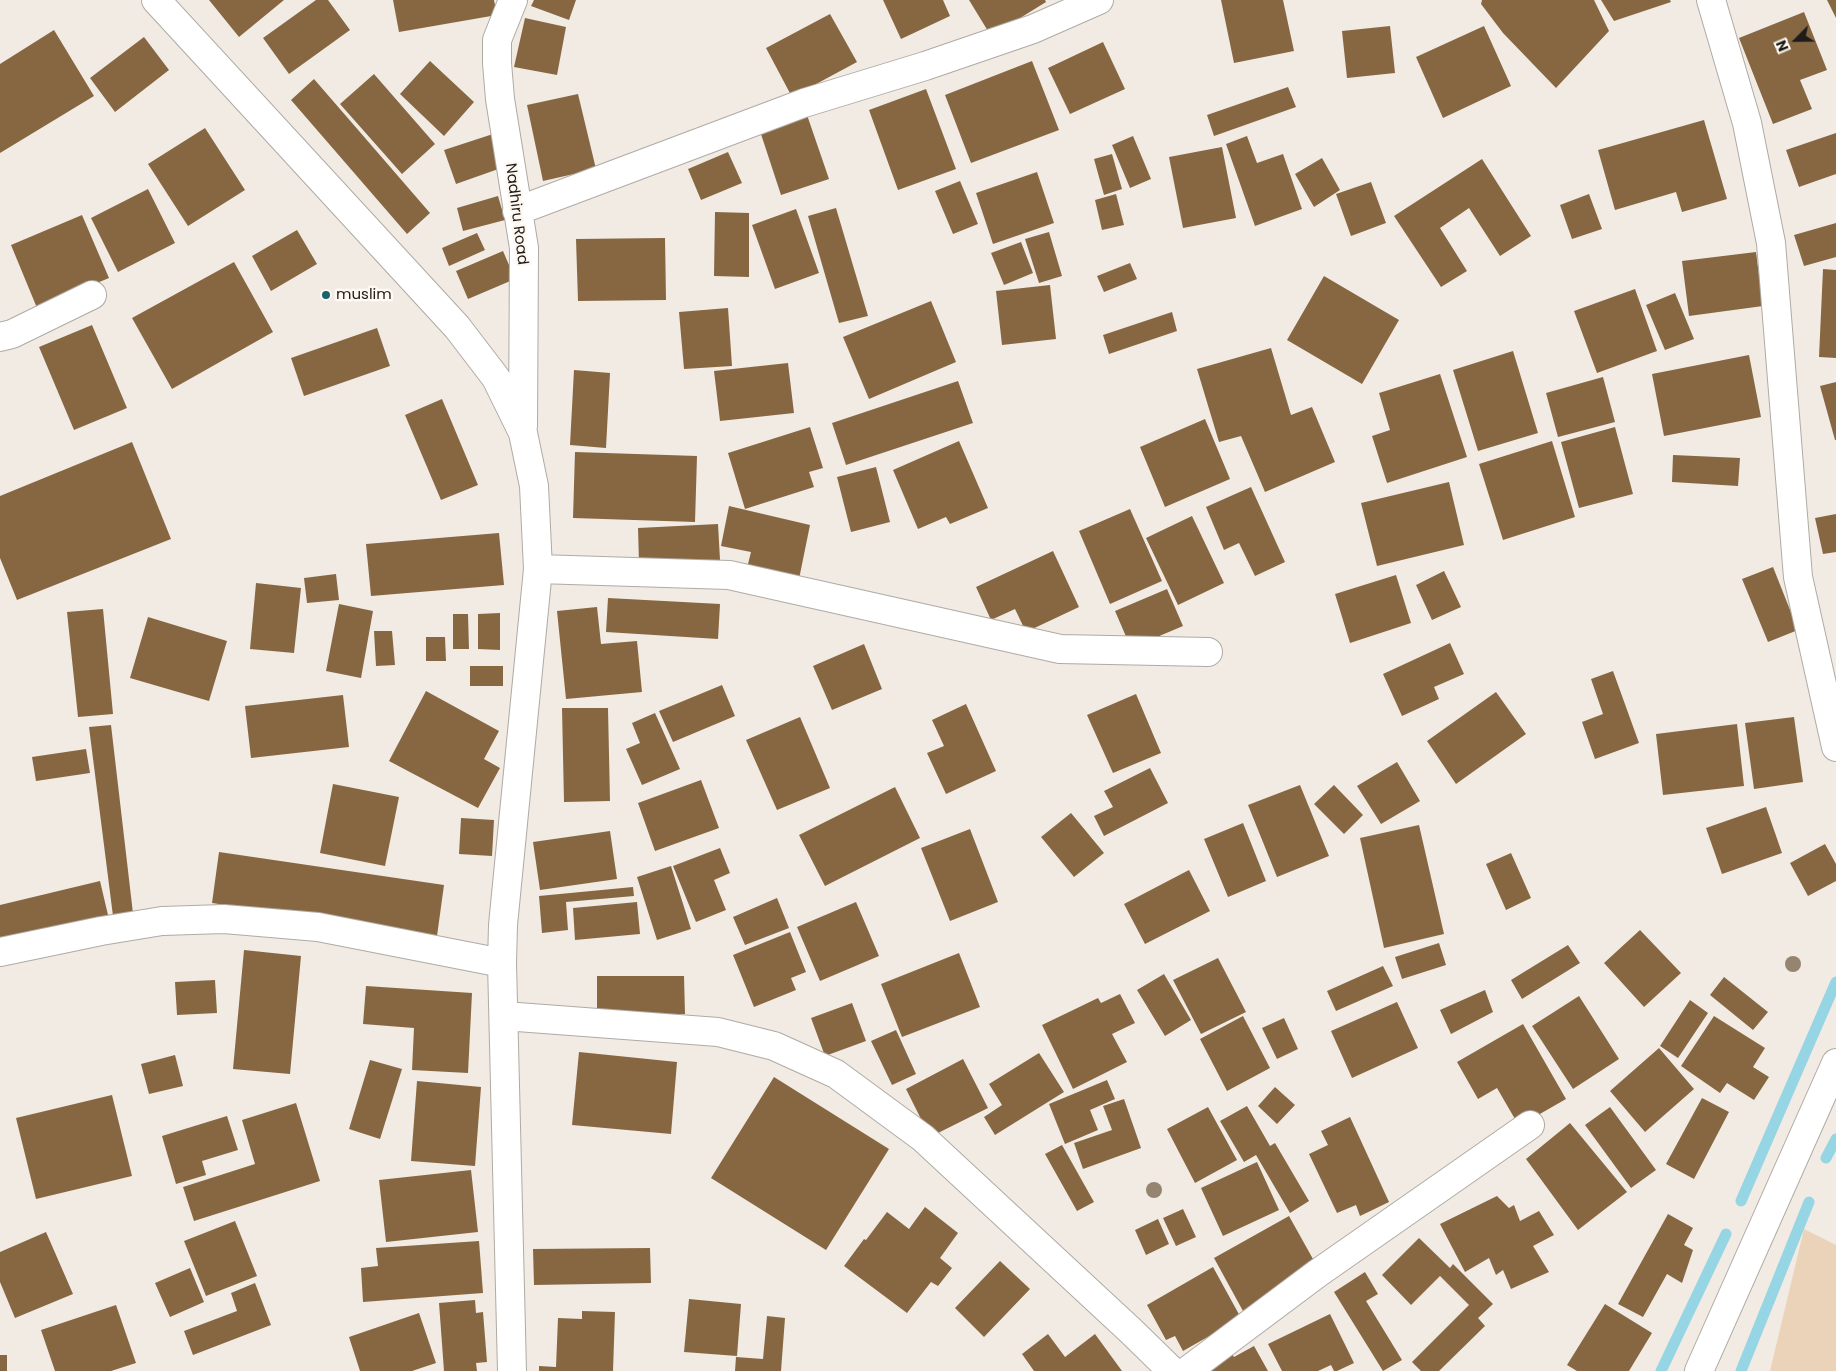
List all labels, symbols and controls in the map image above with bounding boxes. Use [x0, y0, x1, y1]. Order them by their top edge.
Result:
north arrow [1771, 15, 1821, 65]
text: N [1771, 37, 1793, 55]
street label: Nadhiru Road [501, 162, 531, 266]
place label: muslim [336, 286, 392, 304]
marker: muslim [320, 289, 332, 301]

